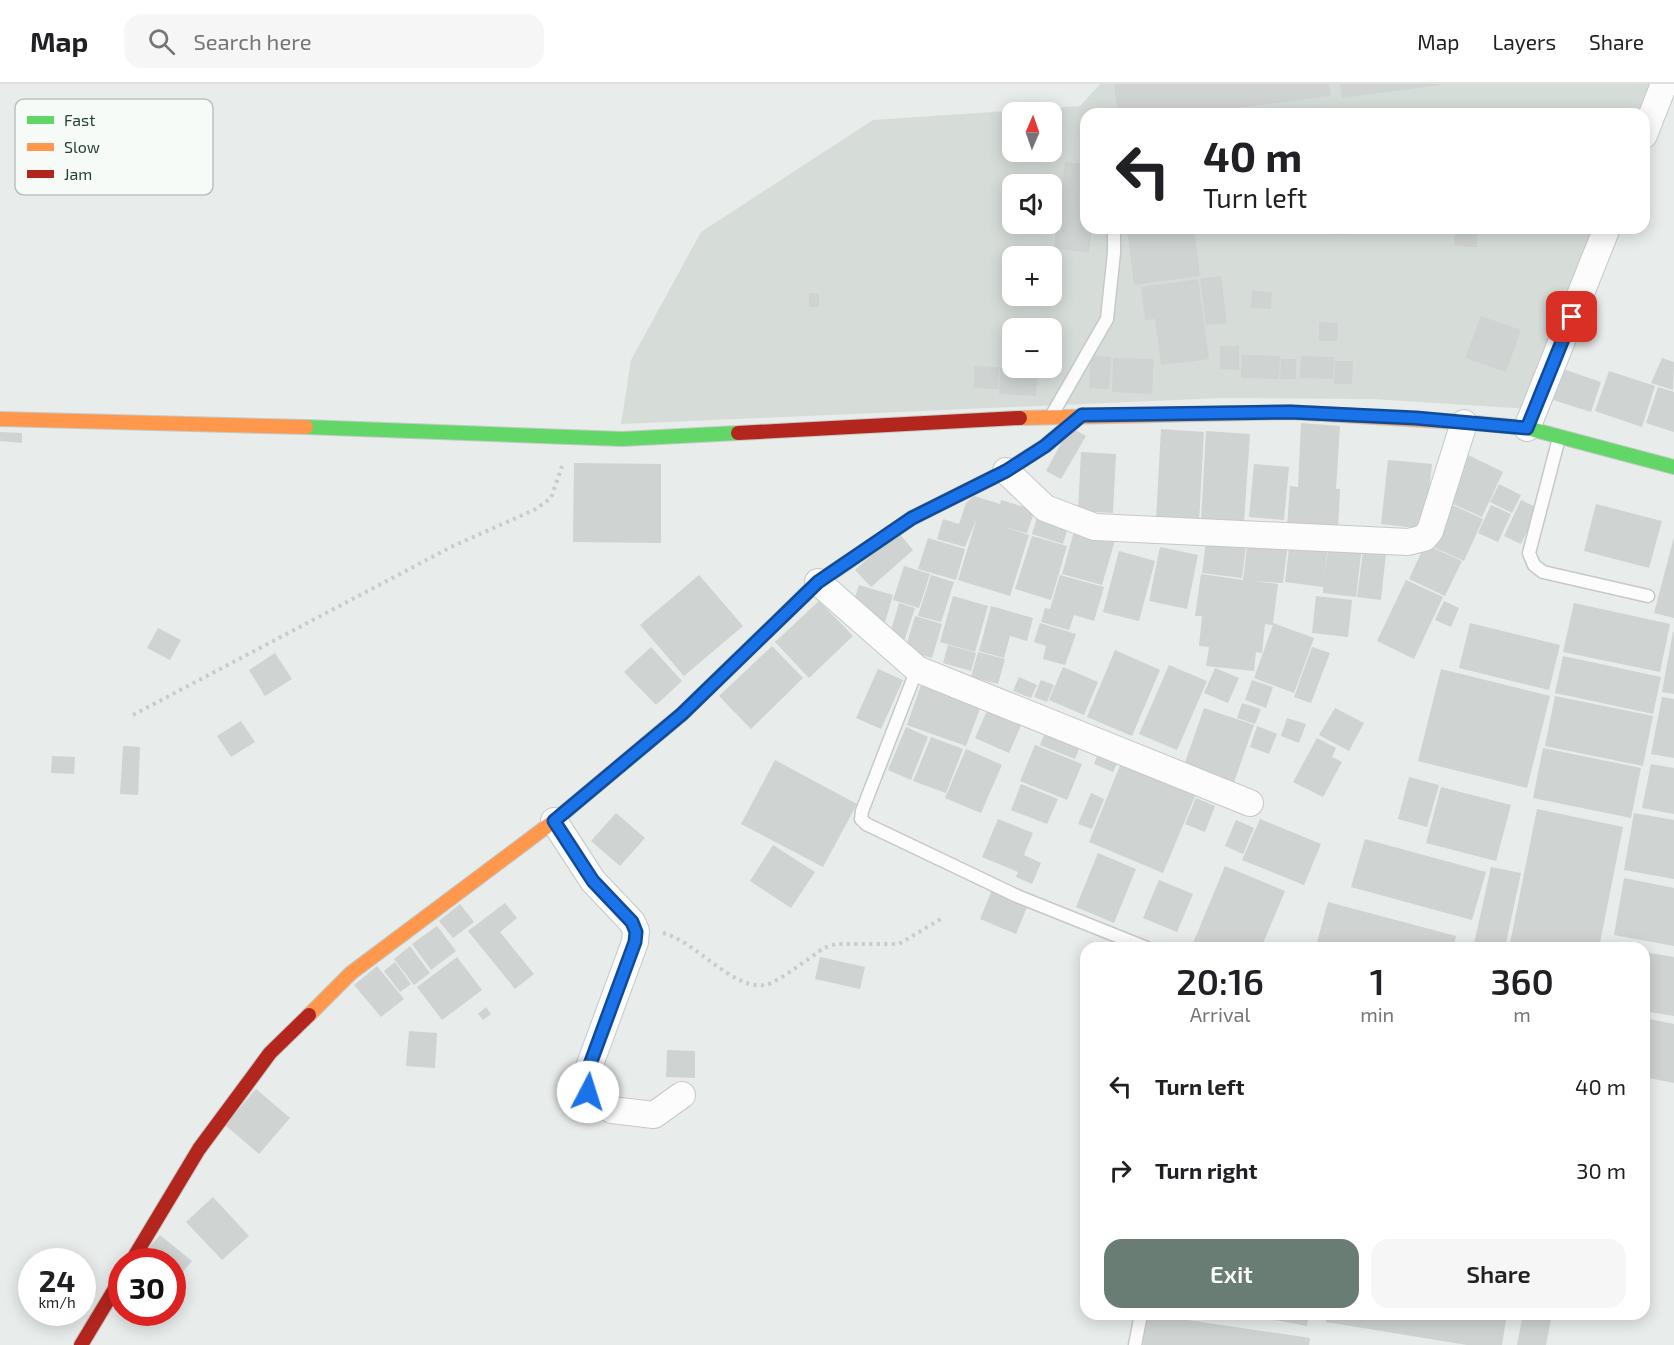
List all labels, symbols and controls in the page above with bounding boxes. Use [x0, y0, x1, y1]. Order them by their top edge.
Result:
search box [124, 14, 544, 68]
text: Map [30, 24, 88, 58]
icon: search [145, 25, 178, 58]
text: Search here [193, 28, 312, 54]
text: Map [1417, 29, 1459, 54]
text: Layers [1492, 29, 1556, 54]
text: Share [1589, 29, 1644, 54]
legend [15, 99, 213, 195]
north arrow [1002, 102, 1062, 162]
map controls [1002, 102, 1062, 378]
text: Fast [64, 110, 95, 129]
text: 40 m [1203, 130, 1302, 180]
icon: left [1104, 132, 1182, 210]
text: Slow [64, 137, 100, 156]
text: Jam [64, 164, 92, 183]
button: sound [1002, 174, 1062, 234]
text: Turn left [1203, 181, 1307, 213]
button: + [1002, 246, 1062, 306]
pin [1546, 291, 1597, 342]
icon: arrive [1555, 300, 1588, 333]
button: − [1002, 318, 1062, 378]
text: 20:16 [1176, 959, 1264, 1002]
text: 1 [1370, 959, 1385, 1002]
text: 360 [1490, 959, 1554, 1002]
text: Arrival [1190, 1002, 1251, 1026]
text: min [1360, 1002, 1394, 1026]
text: m [1513, 1002, 1531, 1026]
position arrow [556, 1060, 620, 1124]
icon: left [1104, 1070, 1137, 1103]
text: Turn left [1155, 1073, 1244, 1099]
text: 40 m [1575, 1073, 1626, 1099]
icon: right [1104, 1154, 1137, 1187]
text: Turn right [1155, 1157, 1257, 1183]
text: 30 m [1576, 1157, 1626, 1183]
button: Exit [1104, 1239, 1359, 1308]
button: Share [1371, 1239, 1626, 1308]
speed limit sign: 30 [108, 1248, 186, 1326]
text: 24 [39, 1262, 75, 1298]
text: km/h [38, 1293, 76, 1311]

